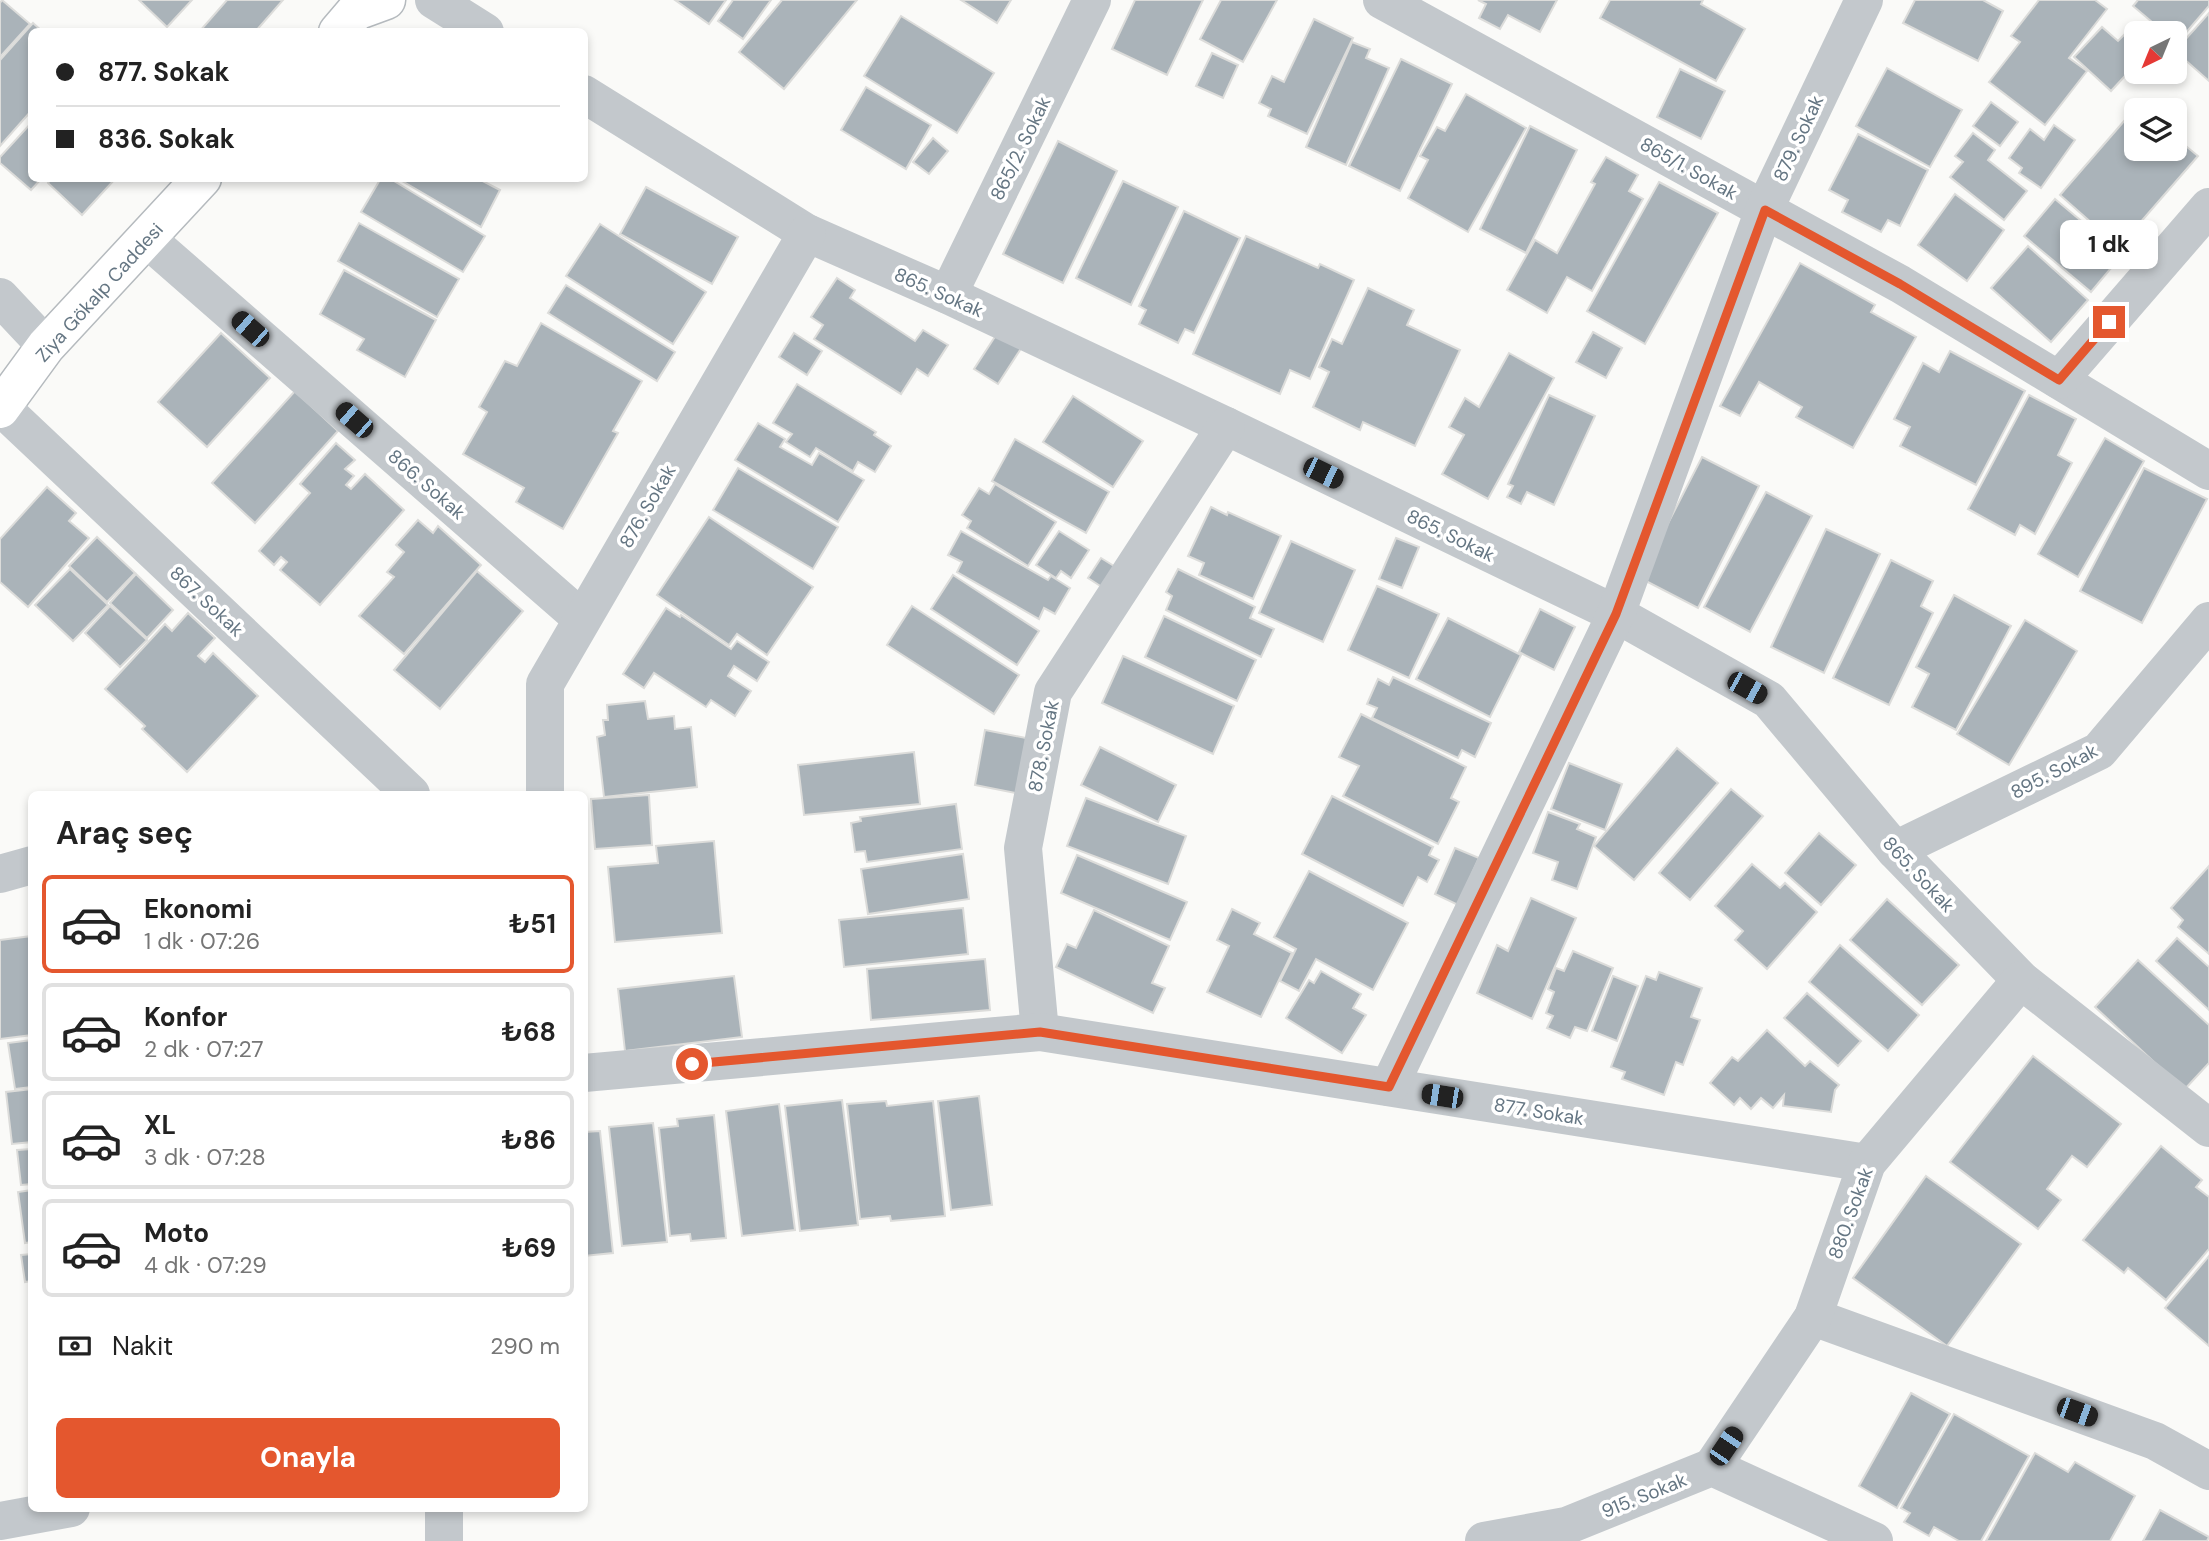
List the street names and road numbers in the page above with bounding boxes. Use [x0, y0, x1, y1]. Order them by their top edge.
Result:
street label: 879. Sokak [1768, 91, 1830, 185]
street label: 865/2. Sokak [984, 92, 1057, 205]
street label: 865/1. Sokak [1635, 131, 1742, 206]
street label: Ziya Gökalp Caddesi [30, 217, 169, 367]
street label: 865. Sokak [890, 262, 988, 323]
street label: 866. Sokak [383, 444, 471, 525]
street label: 876. Sokak [614, 460, 682, 553]
street label: 865. Sokak [1403, 503, 1499, 568]
street label: 867. Sokak [164, 561, 249, 642]
street label: 878. Sokak [1022, 698, 1065, 794]
street label: 895. Sokak [2006, 738, 2102, 805]
street label: 865. Sokak [1877, 831, 1961, 918]
street label: 877. Sokak [1492, 1092, 1586, 1131]
street label: 880. Sokak [1822, 1163, 1879, 1262]
street label: 915. Sokak [1598, 1467, 1691, 1524]

